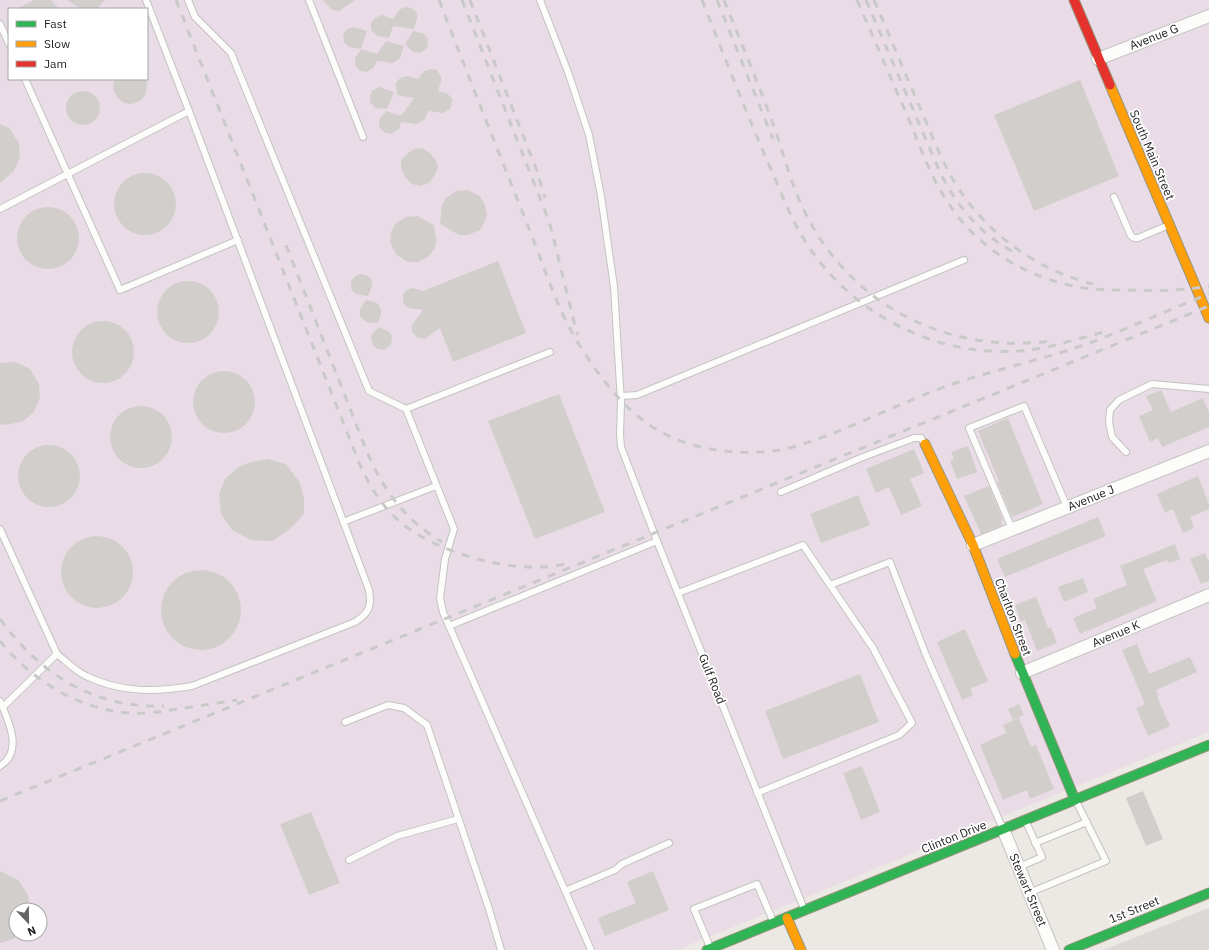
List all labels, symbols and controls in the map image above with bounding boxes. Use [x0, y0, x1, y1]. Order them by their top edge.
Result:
legend [8, 8, 148, 80]
text: Fast [44, 16, 67, 31]
street label: Avenue G [1127, 20, 1180, 53]
text: Slow [44, 36, 70, 51]
text: Jam [44, 56, 67, 71]
street label: South Main Street [1127, 108, 1178, 202]
street label: Avenue J [1065, 481, 1116, 514]
street label: Charlton Street [992, 576, 1035, 658]
street label: Avenue K [1090, 617, 1142, 650]
street label: Gulf Road [696, 652, 729, 706]
street label: Clinton Drive [919, 817, 989, 856]
street label: Stewart Street [1006, 851, 1051, 928]
street label: 1st Street [1106, 893, 1161, 926]
north arrow [8, 902, 48, 942]
text: N [25, 923, 38, 939]

